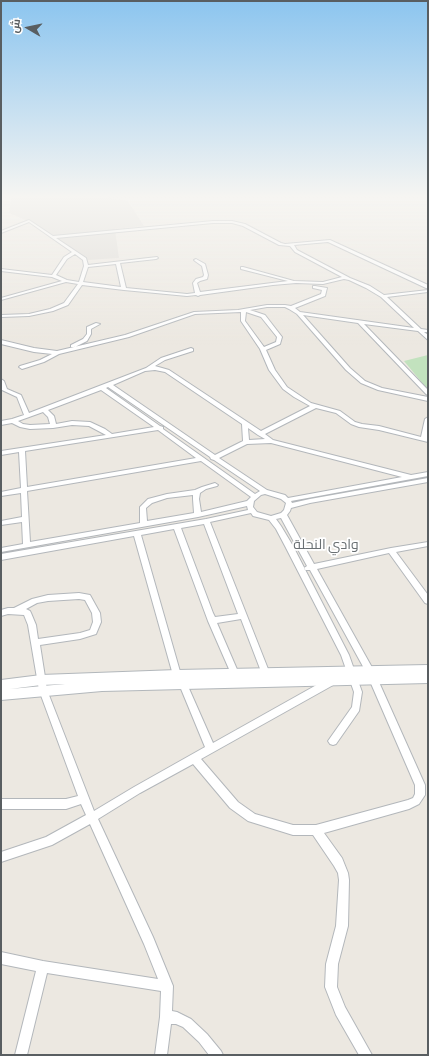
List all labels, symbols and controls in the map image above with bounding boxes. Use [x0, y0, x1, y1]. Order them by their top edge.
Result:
north arrow [8, 8, 48, 48]
text: ش [8, 18, 23, 34]
district label: وادي النحلة [293, 537, 359, 553]

